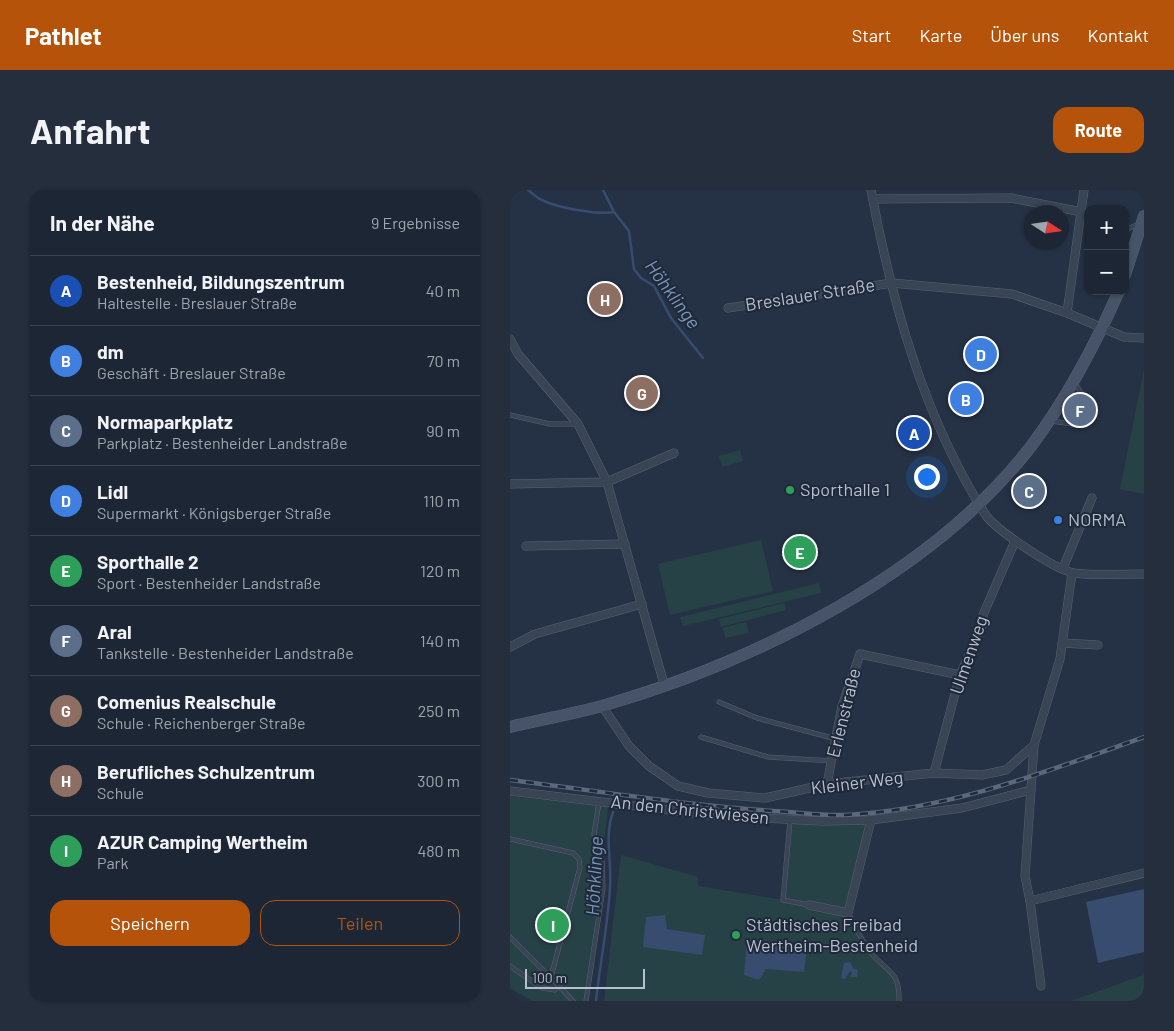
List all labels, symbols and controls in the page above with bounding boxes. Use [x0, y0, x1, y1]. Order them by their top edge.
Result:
text: Pathlet [25, 21, 102, 50]
text: Start [852, 24, 891, 46]
text: Karte [919, 24, 962, 46]
text: Über uns [990, 24, 1059, 46]
text: Kontakt [1087, 24, 1149, 46]
button: Route [1053, 107, 1144, 153]
text: Anfahrt [30, 109, 150, 151]
north arrow [1024, 205, 1069, 250]
map controls [1084, 205, 1129, 295]
button: + [1084, 205, 1129, 250]
text: In der Nähe [50, 210, 155, 235]
text: 9 Ergebnisse [371, 213, 460, 232]
button: − [1084, 250, 1129, 295]
water label: Höhklinge [641, 255, 706, 333]
text: Bestenheid, Bildungszentrum [97, 270, 345, 293]
street label: Breslauer Straße [743, 273, 876, 315]
pin: H [589, 280, 621, 318]
text: A [61, 281, 71, 300]
text: 40 m [426, 281, 460, 300]
text: Haltestelle · Breslauer Straße [97, 293, 297, 312]
pin: D [965, 335, 997, 373]
text: dm [97, 340, 124, 363]
text: B [61, 351, 71, 370]
text: 70 m [427, 351, 460, 370]
text: Geschäft · Breslauer Straße [97, 363, 286, 382]
pin: G [626, 374, 658, 412]
pin: B [950, 380, 982, 418]
pin: F [1064, 391, 1096, 429]
text: Normaparkplatz [97, 410, 233, 433]
pin: A [898, 414, 930, 452]
text: C [61, 421, 71, 440]
text: 90 m [426, 421, 460, 440]
text: Parkplatz · Bestenheider Landstraße [97, 433, 347, 452]
your location [914, 464, 940, 490]
pin: C [1013, 472, 1045, 510]
place label: Sporthalle 1 [800, 478, 890, 500]
text: Lidl [97, 480, 128, 503]
marker: Sporthalle 1 [784, 484, 796, 496]
text: D [61, 491, 71, 510]
text: 110 m [423, 491, 460, 510]
text: Supermarkt · Königsberger Straße [97, 503, 331, 522]
place label: NORMA [1068, 508, 1126, 530]
marker: NORMA [1052, 514, 1064, 526]
pin: E [784, 533, 816, 571]
text: Sporthalle 2 [97, 550, 199, 573]
text: E [61, 561, 71, 580]
text: 120 m [420, 561, 460, 580]
text: Sport · Bestenheider Landstraße [97, 573, 321, 592]
street label: Ulmenweg [944, 613, 992, 697]
text: Aral [97, 620, 132, 643]
text: F [62, 631, 70, 650]
text: 140 m [420, 631, 460, 650]
text: Tankstelle · Bestenheider Landstraße [97, 643, 354, 662]
street label: Erlenstraße [821, 666, 865, 760]
text: Comenius Realschule [97, 690, 276, 713]
text: G [61, 701, 71, 720]
text: 250 m [418, 701, 460, 720]
text: Schule · Reichenberger Straße [97, 713, 306, 732]
text: Berufliches Schulzentrum [97, 760, 315, 783]
street label: Kleiner Weg [809, 765, 904, 799]
text: H [61, 771, 71, 790]
text: 300 m [417, 771, 460, 790]
text: Schule [97, 783, 144, 802]
street label: An den Christwiesen [610, 790, 770, 828]
text: AZUR Camping Wertheim [97, 830, 308, 853]
water label: Höhklinge [580, 835, 607, 916]
text: I [64, 841, 68, 860]
text: 480 m [417, 841, 460, 860]
text: Park [97, 853, 128, 872]
button: Speichern [50, 900, 250, 946]
button: Teilen [260, 900, 460, 946]
pin: I [537, 906, 569, 944]
place label: Städtisches Freibad Wertheim-Bestenheid [746, 913, 918, 956]
marker: Städtisches Freibad Wertheim-Bestenheid [730, 929, 742, 941]
scale bar [525, 966, 645, 989]
text: 100 m [532, 969, 567, 986]

